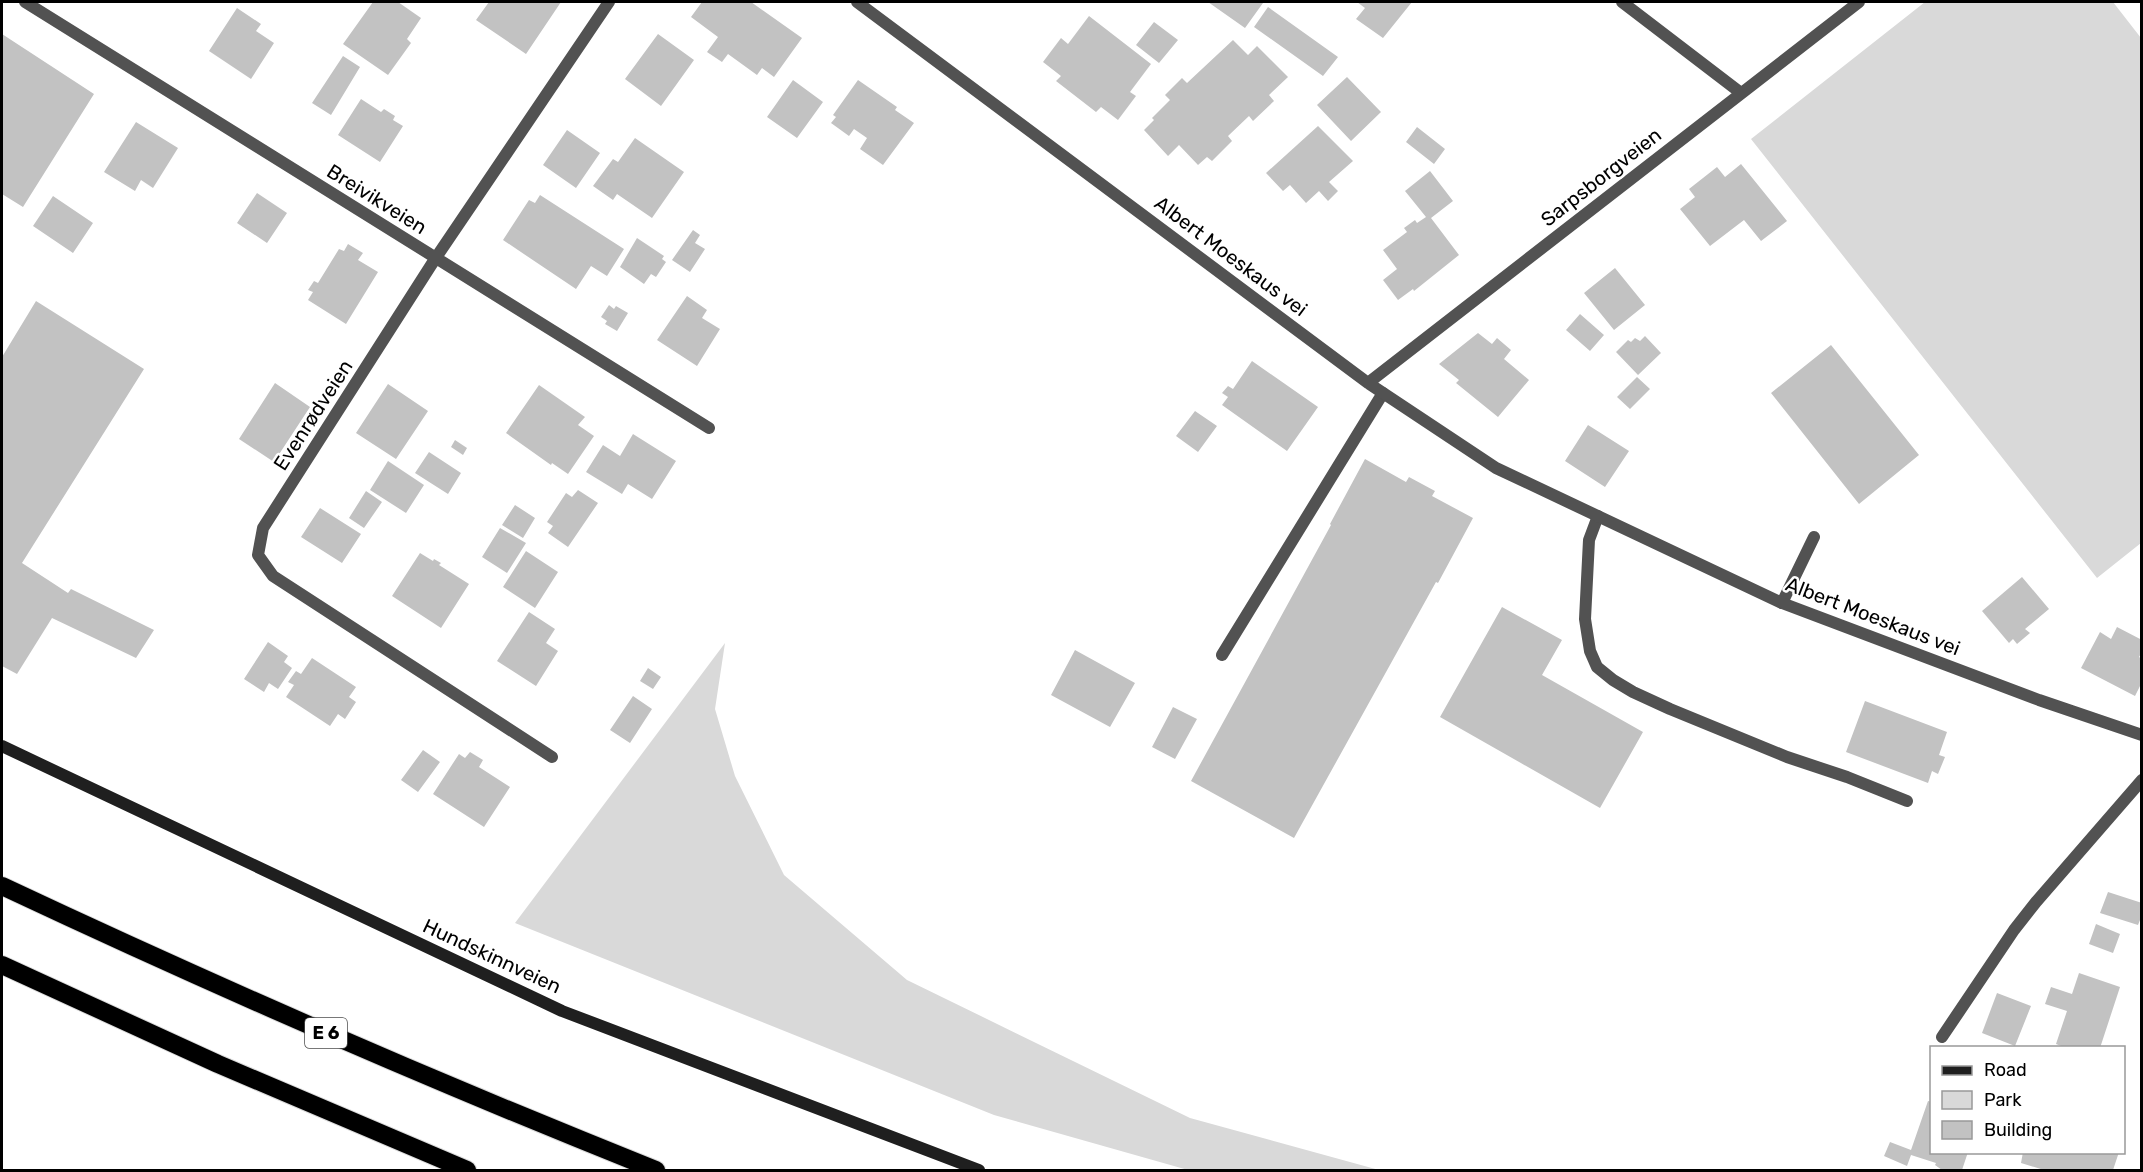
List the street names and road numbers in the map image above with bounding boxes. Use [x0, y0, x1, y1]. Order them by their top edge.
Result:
street label: Sarpsborgveien [1536, 123, 1666, 231]
street label: Breivikveien [323, 159, 431, 239]
street label: Albert Moeskaus vei [1150, 191, 1312, 321]
street label: Evenrødveien [268, 355, 358, 475]
street label: Albert Moeskaus vei [1782, 572, 1964, 660]
street label: Hundskinnveien [419, 913, 565, 999]
road number: E 6 [305, 1018, 347, 1048]

